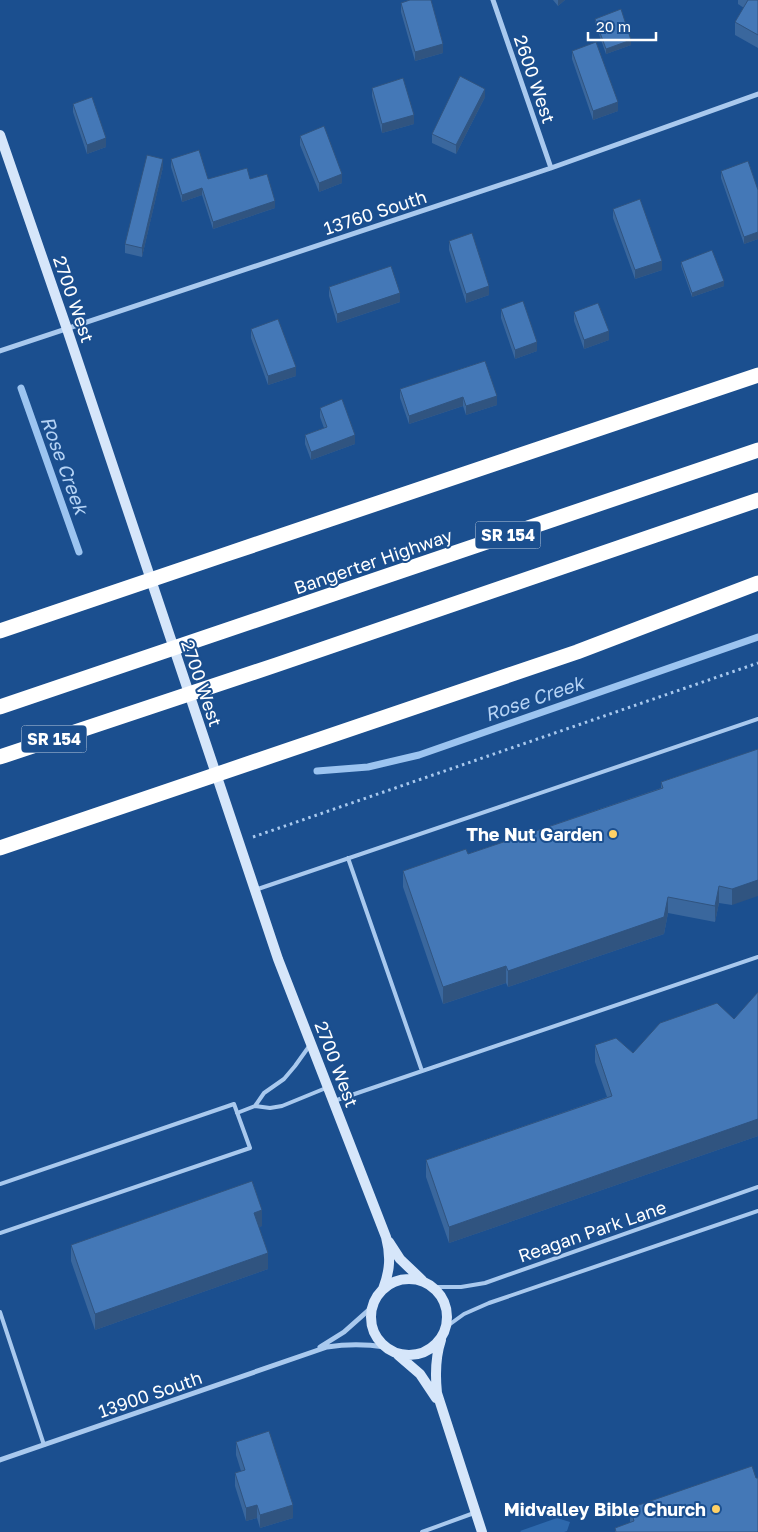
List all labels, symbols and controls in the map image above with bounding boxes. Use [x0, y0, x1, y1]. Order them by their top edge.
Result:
scale bar [588, 10, 656, 42]
text: 20 m [596, 17, 631, 35]
street label: 2600 West [510, 32, 560, 126]
street label: 13760 South [321, 185, 429, 239]
street label: 2700 West [49, 253, 99, 345]
water label: Rose Creek [37, 413, 94, 519]
road number: SR 154 [476, 522, 540, 548]
street label: Bangerter Highway [291, 524, 455, 598]
street label: 2700 West [177, 637, 227, 729]
water label: Rose Creek [482, 670, 589, 726]
road number: SR 154 [22, 726, 86, 752]
place label: The Nut Garden [466, 823, 603, 845]
marker: The Nut Garden [607, 828, 619, 840]
street label: 2700 West [311, 1018, 363, 1110]
street label: Reagan Park Lane [515, 1195, 669, 1267]
street label: 13900 South [95, 1366, 205, 1422]
place label: Midvalley Bible Church [504, 1498, 706, 1520]
marker: Midvalley Bible Church [710, 1503, 722, 1515]

